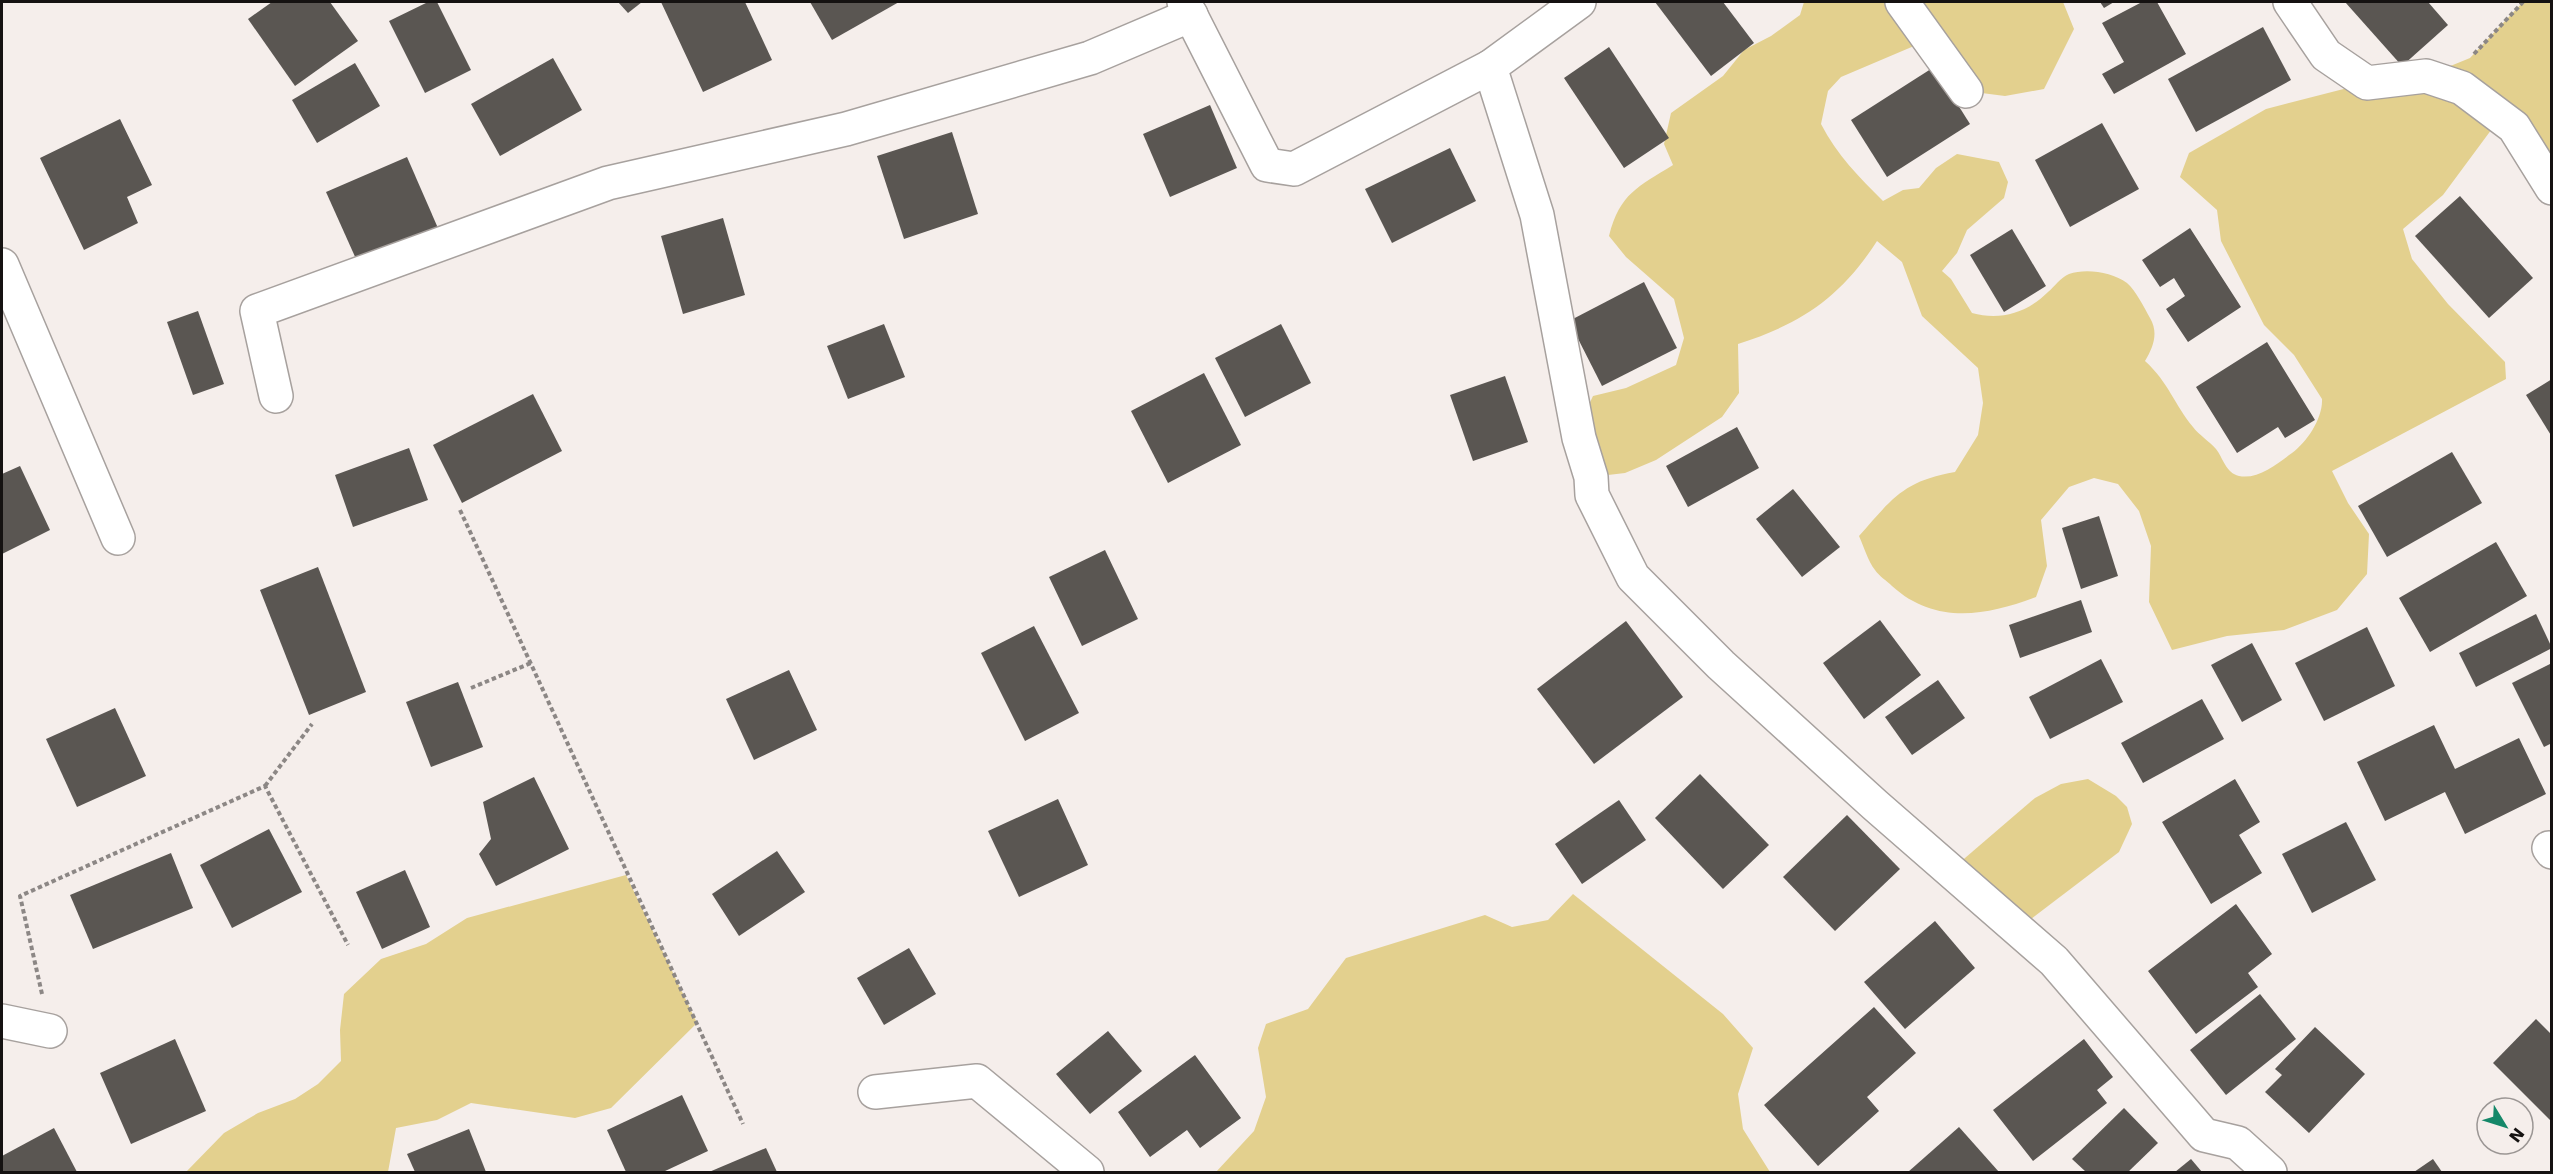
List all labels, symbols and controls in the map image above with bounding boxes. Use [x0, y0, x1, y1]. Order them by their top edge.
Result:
north arrow [2475, 1096, 2535, 1156]
text: N [2505, 1124, 2528, 1146]

